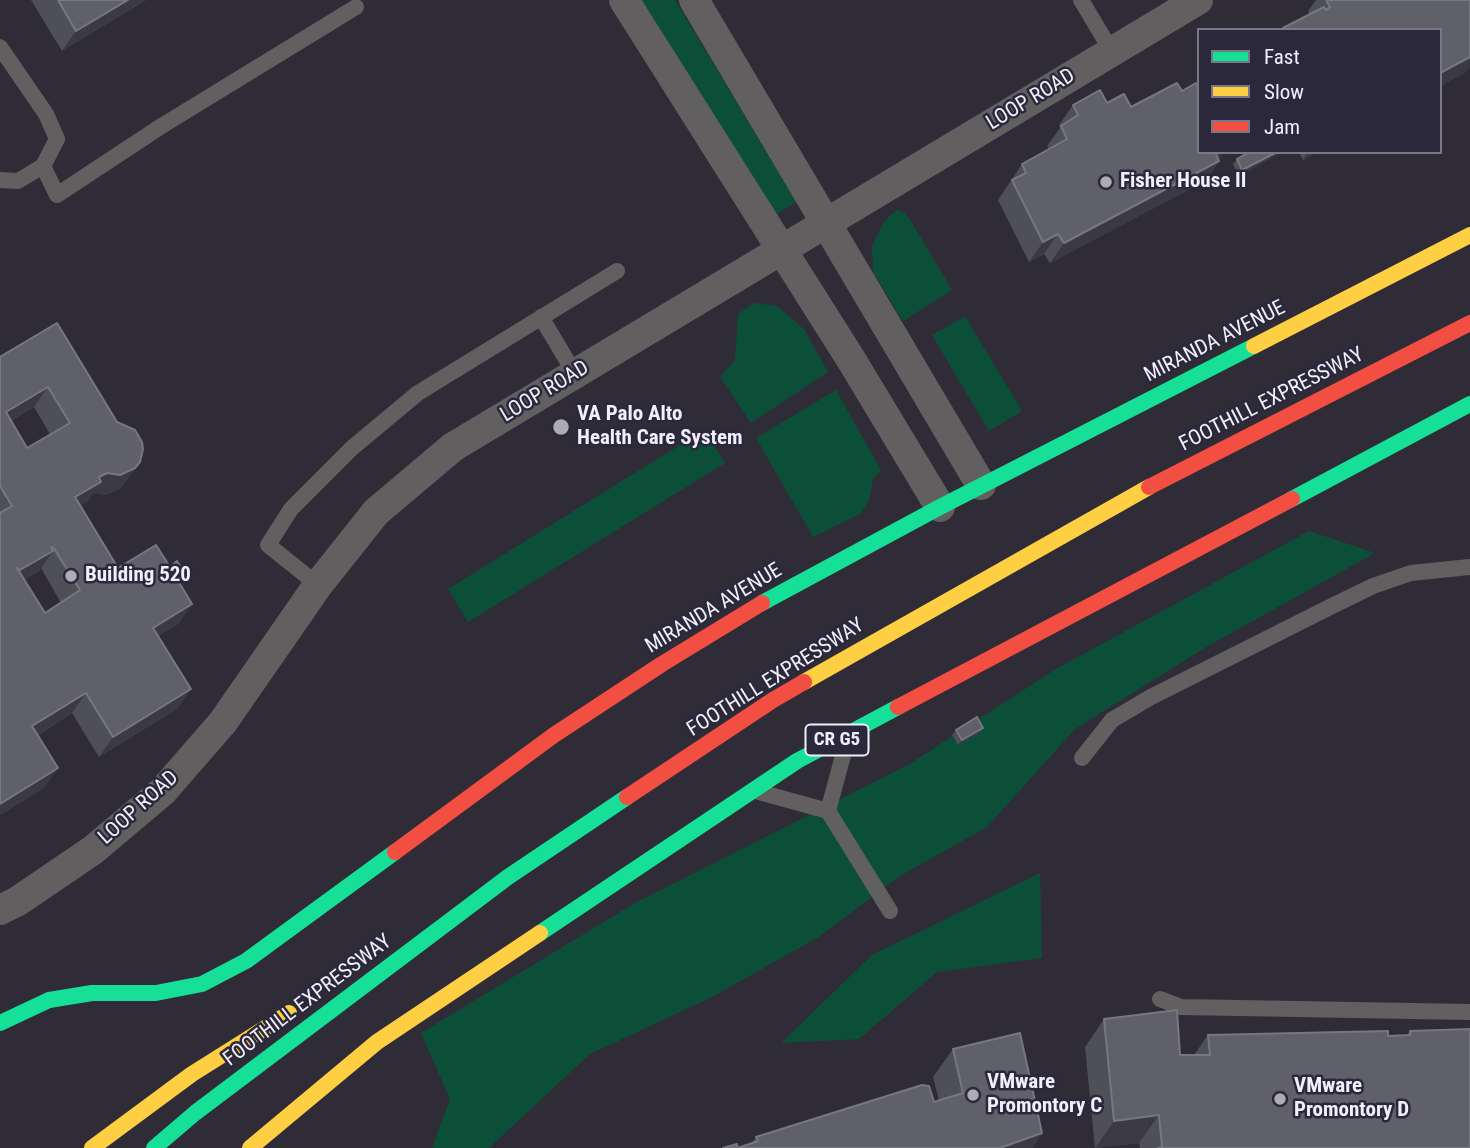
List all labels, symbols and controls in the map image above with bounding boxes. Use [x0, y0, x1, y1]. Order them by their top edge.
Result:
legend [1197, 28, 1442, 154]
text: Fast [1264, 45, 1300, 69]
street label: LOOP ROAD [982, 64, 1080, 136]
text: Slow [1264, 80, 1304, 104]
text: Jam [1264, 115, 1300, 139]
place label: Fisher House II [1120, 169, 1246, 195]
marker: Fisher House II [1098, 174, 1114, 190]
street label: MIRANDA AVENUE [1140, 296, 1290, 388]
street label: FOOTHILL EXPRESSWAY [1175, 343, 1369, 457]
street label: LOOP ROAD [496, 356, 594, 428]
place label: VA Palo Alto Health Care System [577, 402, 743, 452]
marker: VA Palo Alto Health Care System [551, 417, 571, 437]
street label: MIRANDA AVENUE [641, 558, 787, 660]
place label: Building 520 [85, 563, 191, 589]
marker: Building 520 [63, 568, 79, 584]
street label: FOOTHILL EXPRESSWAY [683, 613, 869, 743]
road number: CR G5 [806, 724, 868, 755]
street label: LOOP ROAD [94, 766, 184, 850]
street label: FOOTHILL EXPRESSWAY [219, 930, 397, 1072]
place label: VMware Promontory C [987, 1070, 1102, 1120]
place label: VMware Promontory D [1294, 1074, 1409, 1124]
marker: VMware Promontory C [965, 1087, 981, 1103]
marker: VMware Promontory D [1272, 1091, 1288, 1107]

